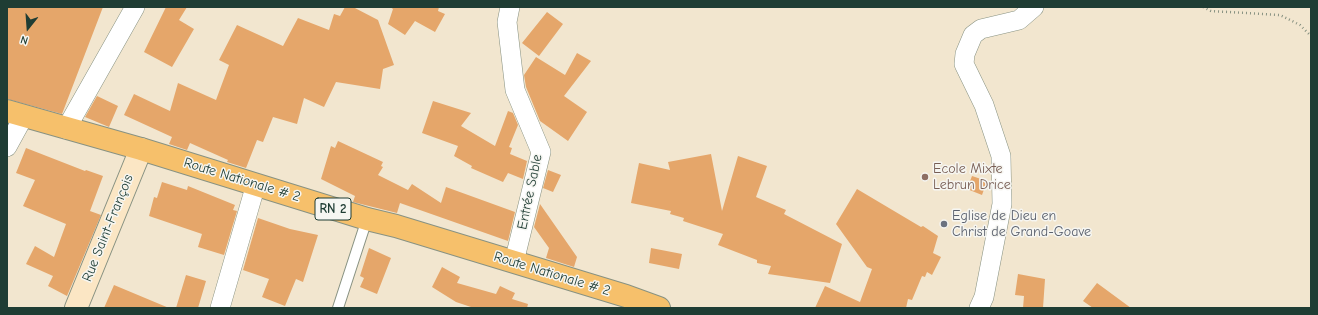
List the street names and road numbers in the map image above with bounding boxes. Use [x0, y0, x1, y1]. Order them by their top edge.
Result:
street label: Entrée Sable [514, 153, 546, 231]
street label: Route Nationale # 2 [182, 154, 302, 206]
street label: Rue Saint-François [79, 172, 137, 284]
road number: RN 2 [315, 198, 351, 220]
street label: Route Nationale # 2 [492, 248, 612, 300]

